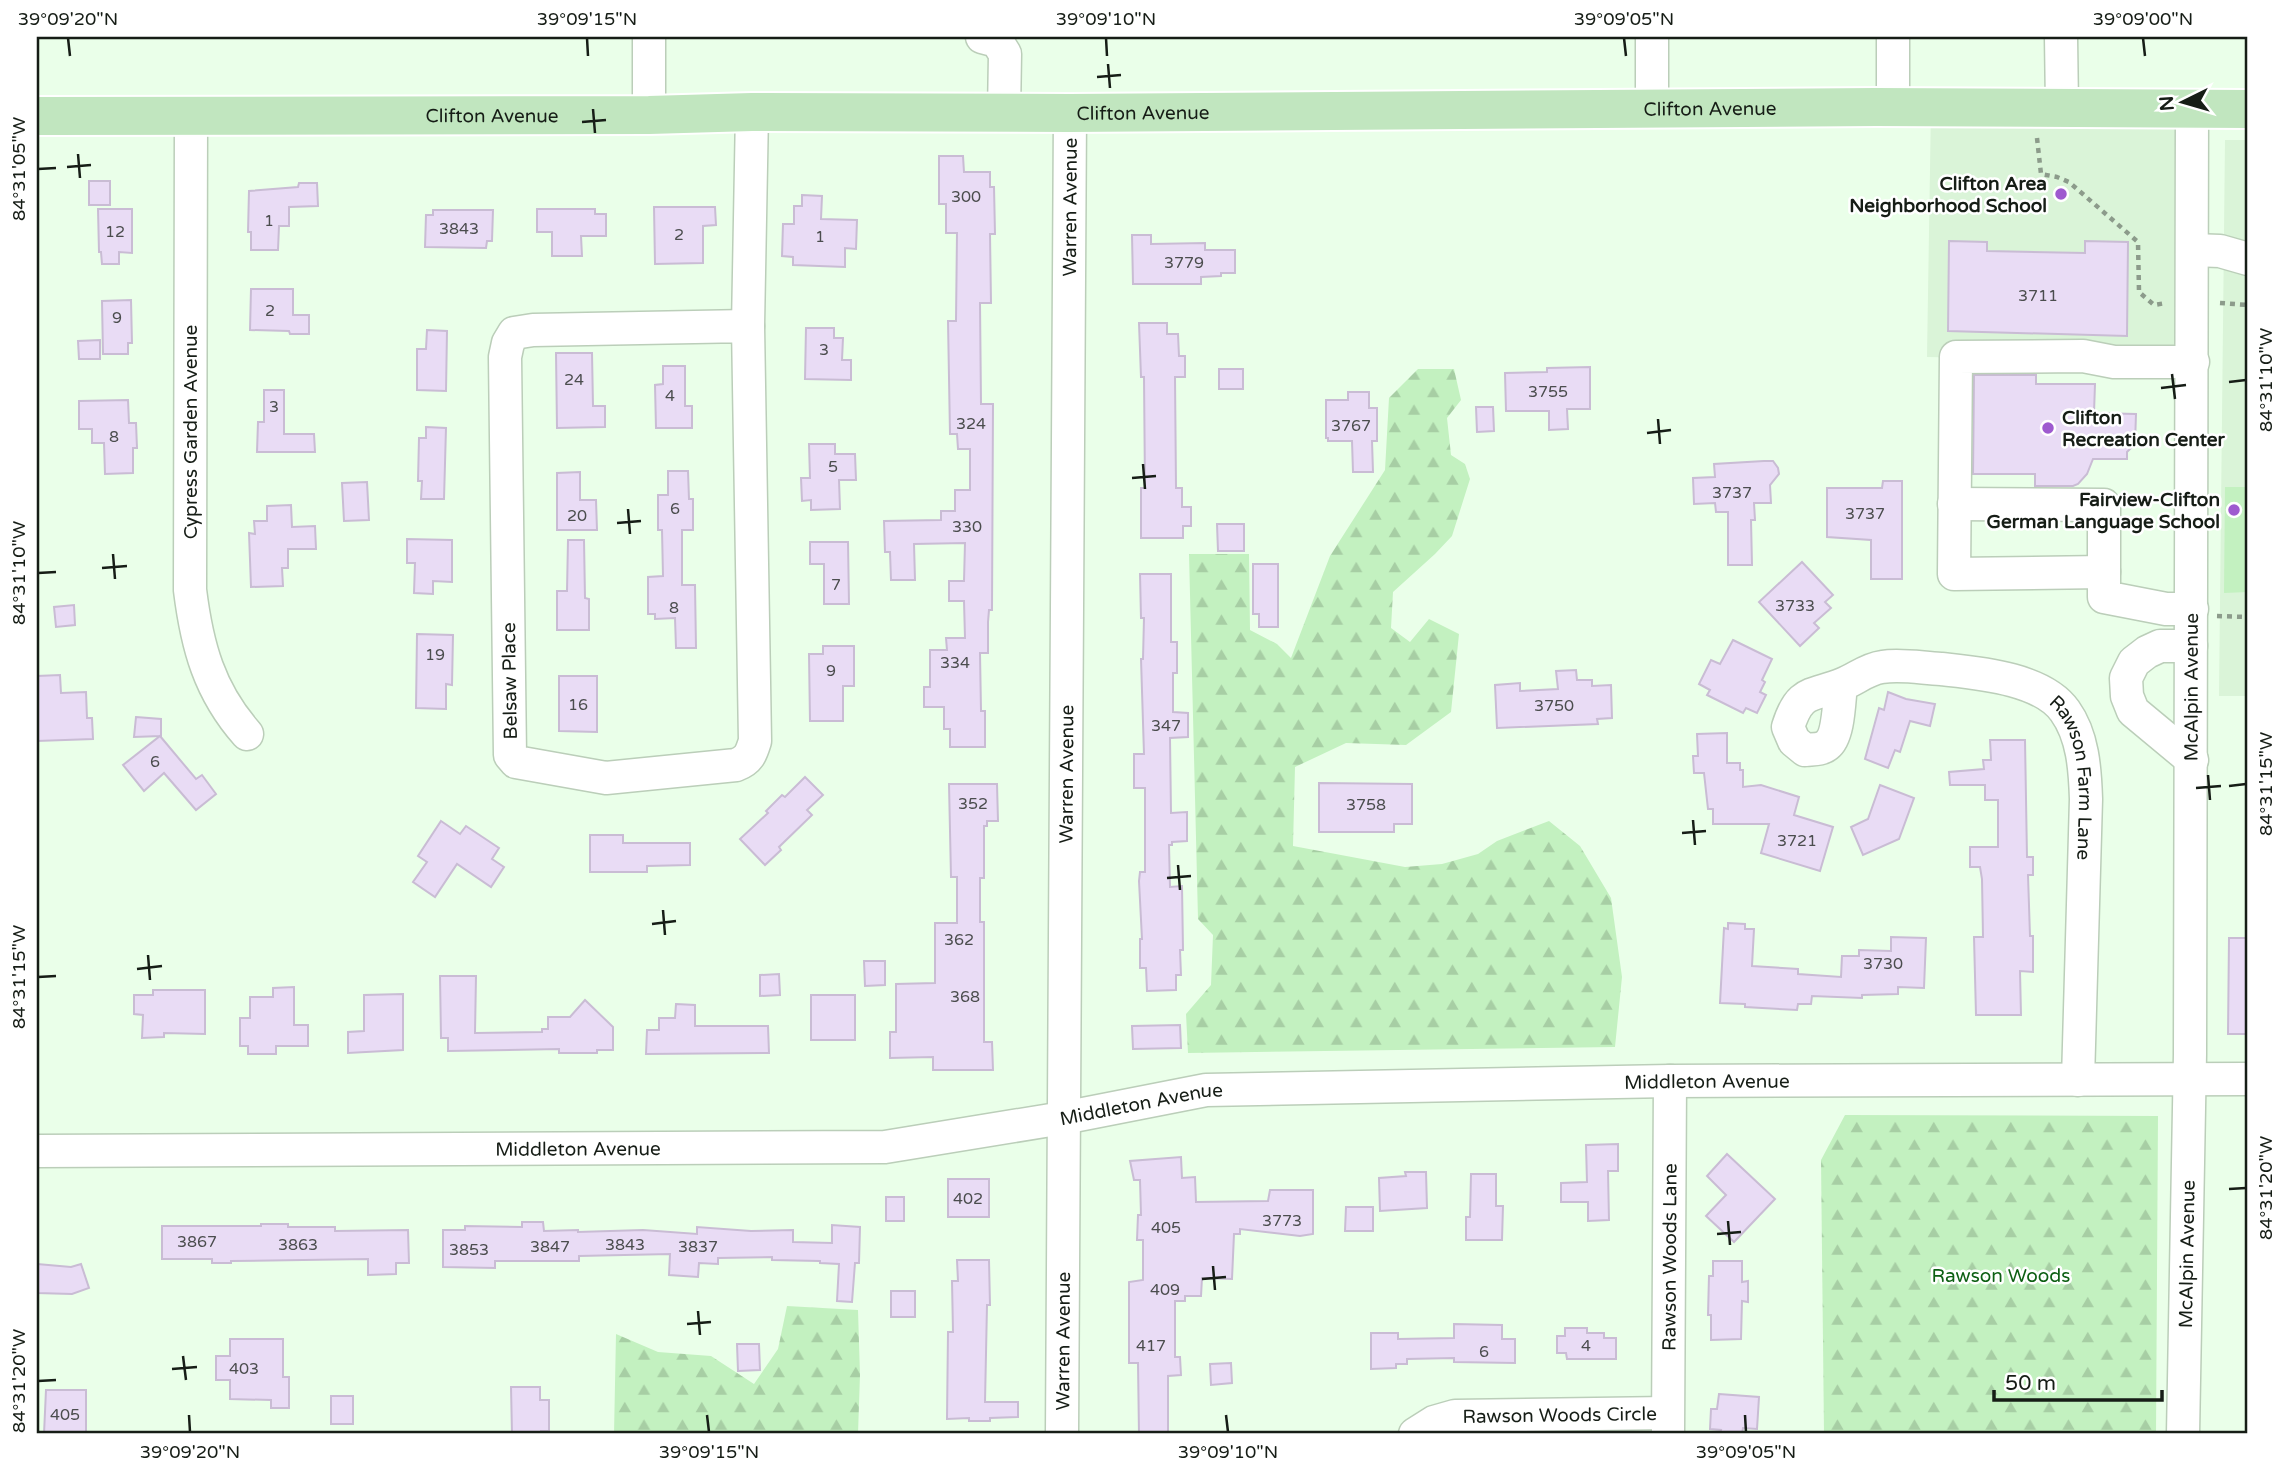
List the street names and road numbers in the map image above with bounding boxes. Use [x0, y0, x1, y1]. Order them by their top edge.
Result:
street label: Clifton Avenue [1643, 98, 1777, 121]
street label: Clifton Avenue [1076, 102, 1210, 125]
street label: Clifton Avenue [425, 105, 559, 127]
street label: Warren Avenue [1059, 138, 1082, 276]
street label: Cypress Garden Avenue [180, 325, 202, 539]
street label: McAlpin Avenue [2181, 613, 2203, 761]
street label: Belsaw Place [498, 622, 522, 740]
street label: Rawson Farm Lane [2045, 691, 2096, 861]
street label: Warren Avenue [1056, 705, 1078, 843]
street label: Middleton Avenue [1624, 1071, 1790, 1094]
street label: Middleton Avenue [1058, 1080, 1223, 1130]
street label: Middleton Avenue [495, 1138, 661, 1161]
street label: Rawson Woods Lane [1658, 1163, 1682, 1351]
street label: McAlpin Avenue [2175, 1180, 2200, 1328]
street label: Warren Avenue [1052, 1272, 1075, 1410]
street label: Rawson Woods Circle [1462, 1403, 1657, 1428]

